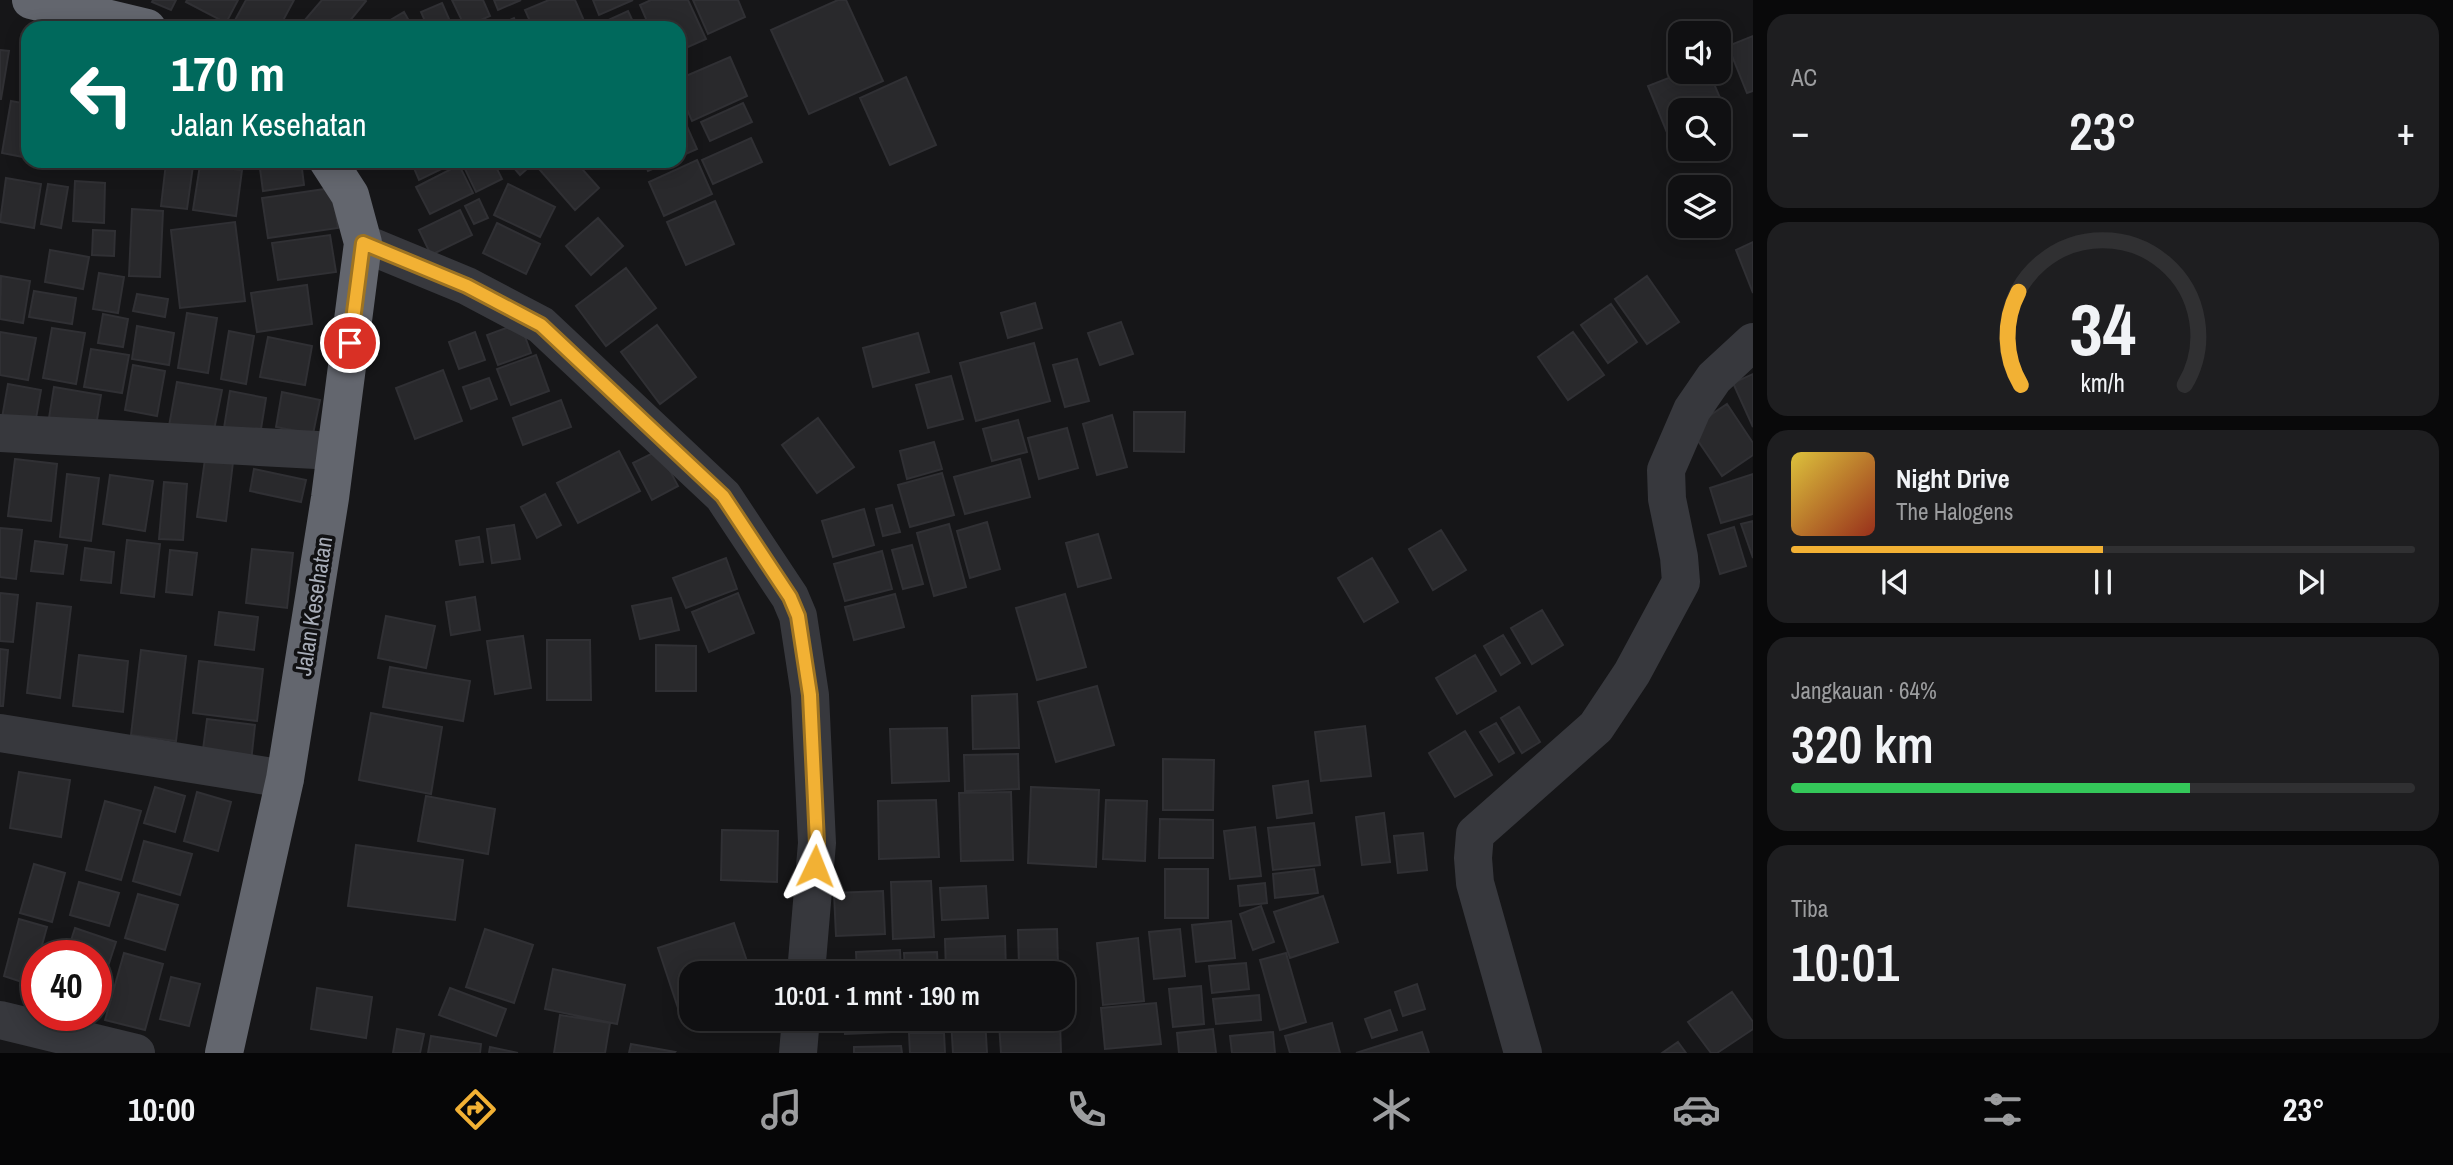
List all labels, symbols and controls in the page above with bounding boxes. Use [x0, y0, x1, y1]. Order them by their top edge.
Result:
map controls [1668, 21, 1731, 238]
button: sound [1668, 21, 1731, 84]
text: 170 m [171, 40, 285, 106]
icon: left [56, 49, 147, 140]
text: AC [1791, 62, 1817, 93]
text: 23° [2069, 96, 2137, 166]
button: search [1668, 98, 1731, 161]
text: Jalan Kesehatan [171, 103, 367, 146]
text: − [1791, 106, 1809, 157]
text: + [2397, 106, 2415, 157]
button: layers [1668, 175, 1731, 238]
text: 34 [2070, 280, 2136, 378]
pin [320, 313, 380, 373]
icon: arrive [331, 324, 369, 362]
text: km/h [2081, 365, 2125, 399]
text: Night Drive [1896, 461, 2010, 496]
text: The Halogens [1896, 496, 2013, 527]
street label: Jalan Kesehatan [287, 534, 339, 678]
icon: previous [1876, 563, 1914, 601]
icon: pause [2084, 563, 2122, 601]
icon: next [2292, 563, 2330, 601]
text: Jangkauan · 64% [1791, 675, 1937, 706]
text: 320 km [1791, 709, 1934, 779]
position arrow [778, 829, 852, 903]
text: Tiba [1791, 893, 1828, 924]
text: 10:01 [1791, 927, 1899, 997]
speed limit sign: 40 [21, 940, 112, 1031]
text: 10:01 · 1 mnt · 190 m [774, 978, 980, 1013]
icon: directions [451, 1085, 500, 1134]
icon: music [757, 1085, 806, 1134]
icon: phone [1062, 1085, 1111, 1134]
icon: climate [1367, 1085, 1416, 1134]
icon: car [1672, 1085, 1721, 1134]
icon: filters [1978, 1085, 2027, 1134]
text: 10:00 [128, 1088, 195, 1131]
text: 23° [2283, 1088, 2325, 1131]

